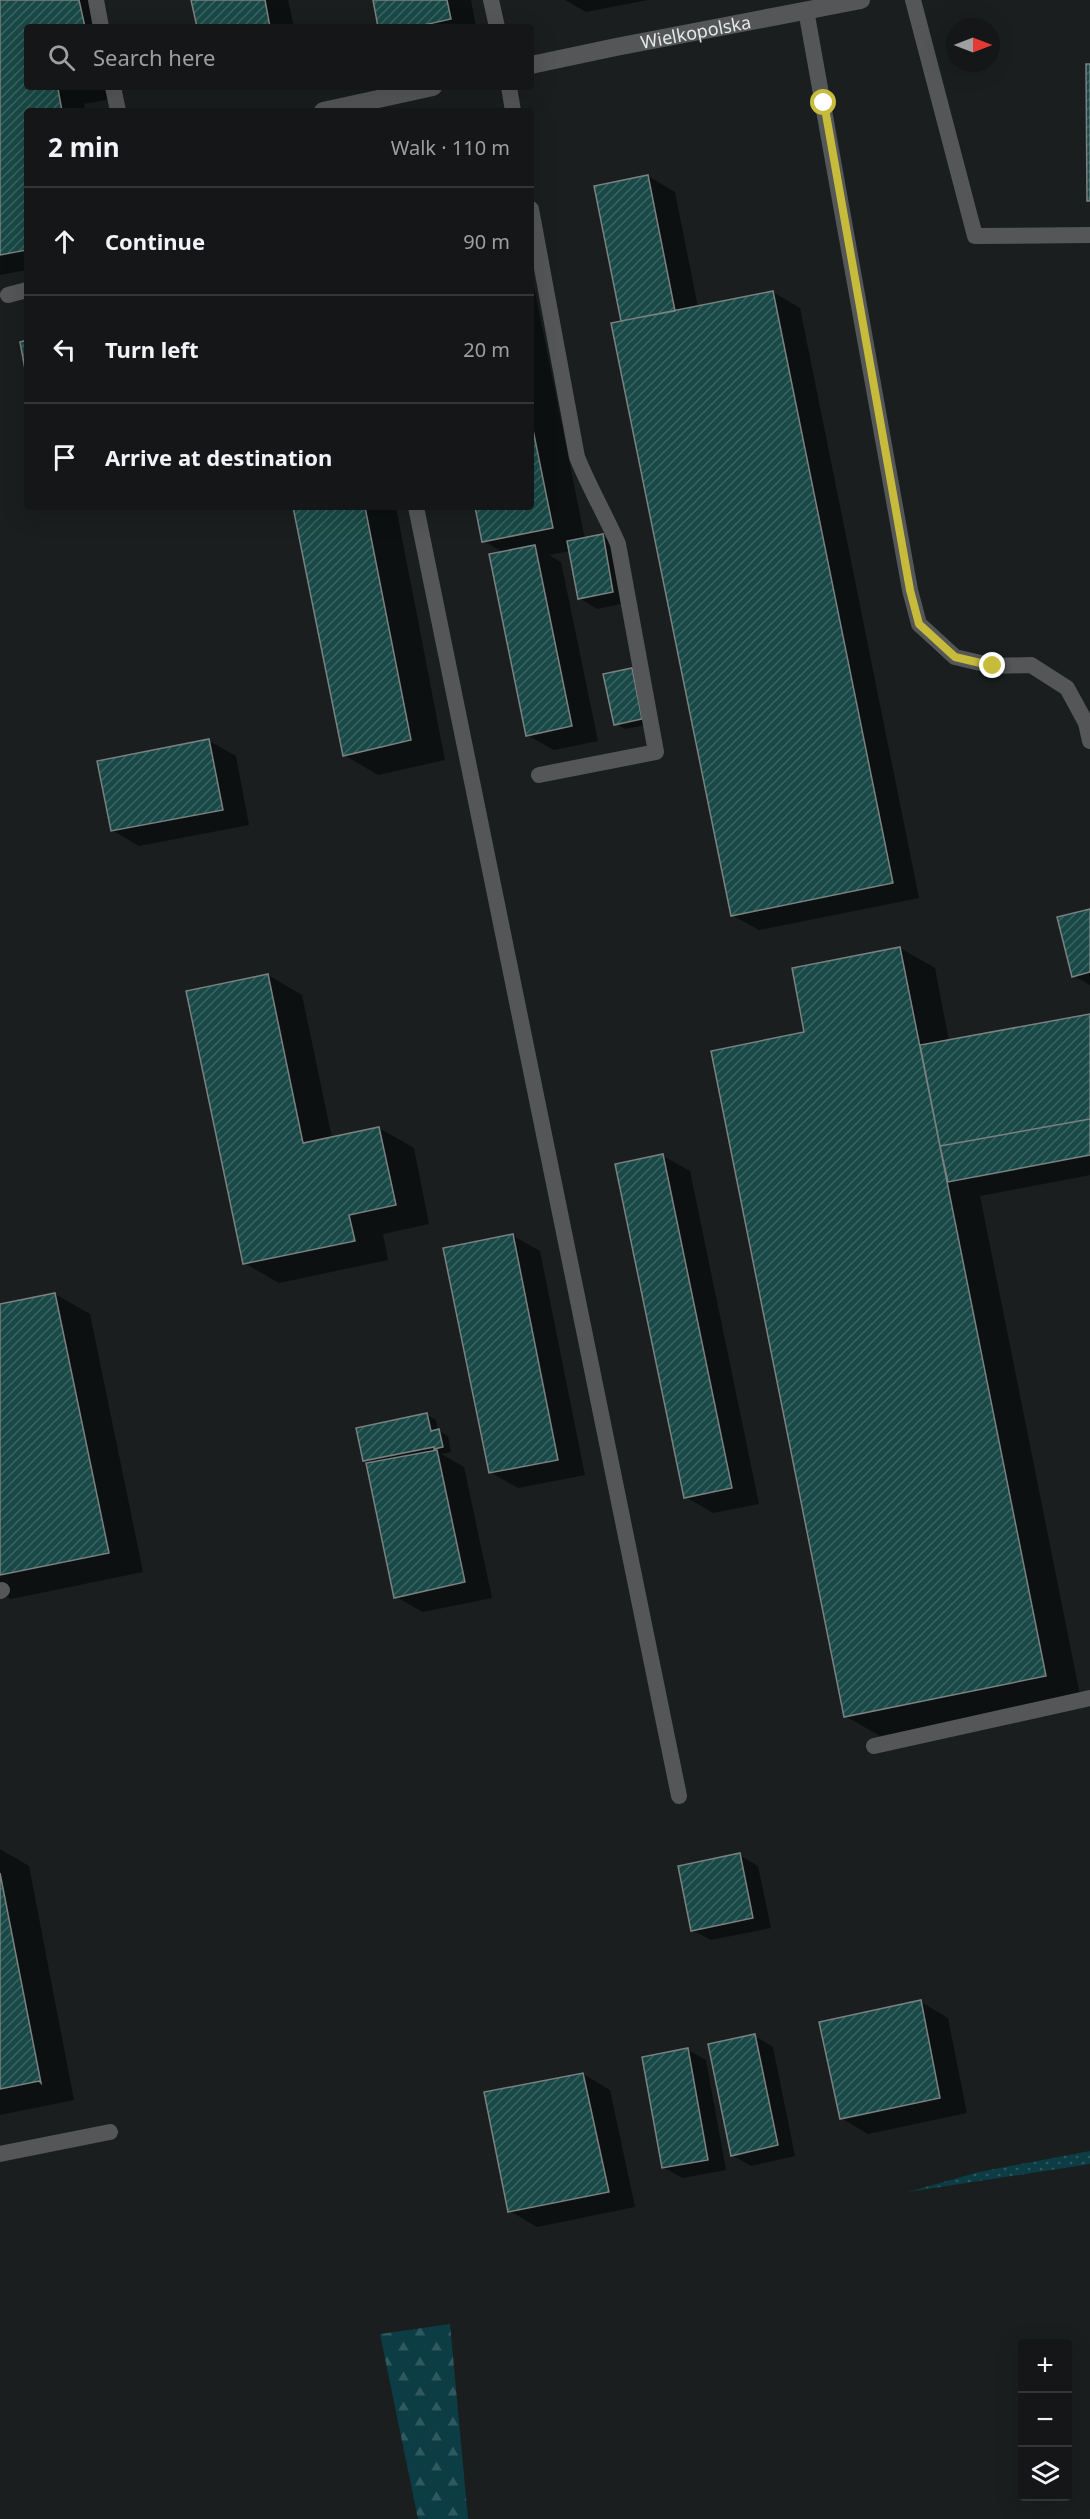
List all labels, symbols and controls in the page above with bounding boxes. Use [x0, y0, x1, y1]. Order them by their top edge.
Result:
street label: Wielkopolska [639, 9, 753, 54]
north arrow [946, 18, 1000, 72]
search box [24, 24, 534, 90]
icon: search [45, 41, 78, 74]
text: Search here [93, 42, 215, 72]
route start [810, 89, 836, 115]
text: 2 min [48, 129, 120, 165]
text: Walk · 110 m [391, 134, 510, 161]
icon: ahead [48, 225, 81, 258]
text: Continue [105, 226, 205, 256]
text: 90 m [463, 228, 510, 255]
icon: left [48, 333, 81, 366]
text: Turn left [105, 334, 199, 364]
text: 20 m [463, 336, 510, 363]
icon: arrive [48, 441, 81, 474]
text: Arrive at destination [105, 442, 332, 472]
route end [979, 652, 1005, 678]
map controls [1018, 2339, 1072, 2501]
button: + [1018, 2339, 1072, 2393]
button: − [1018, 2393, 1072, 2447]
button: layers [1018, 2447, 1072, 2501]

